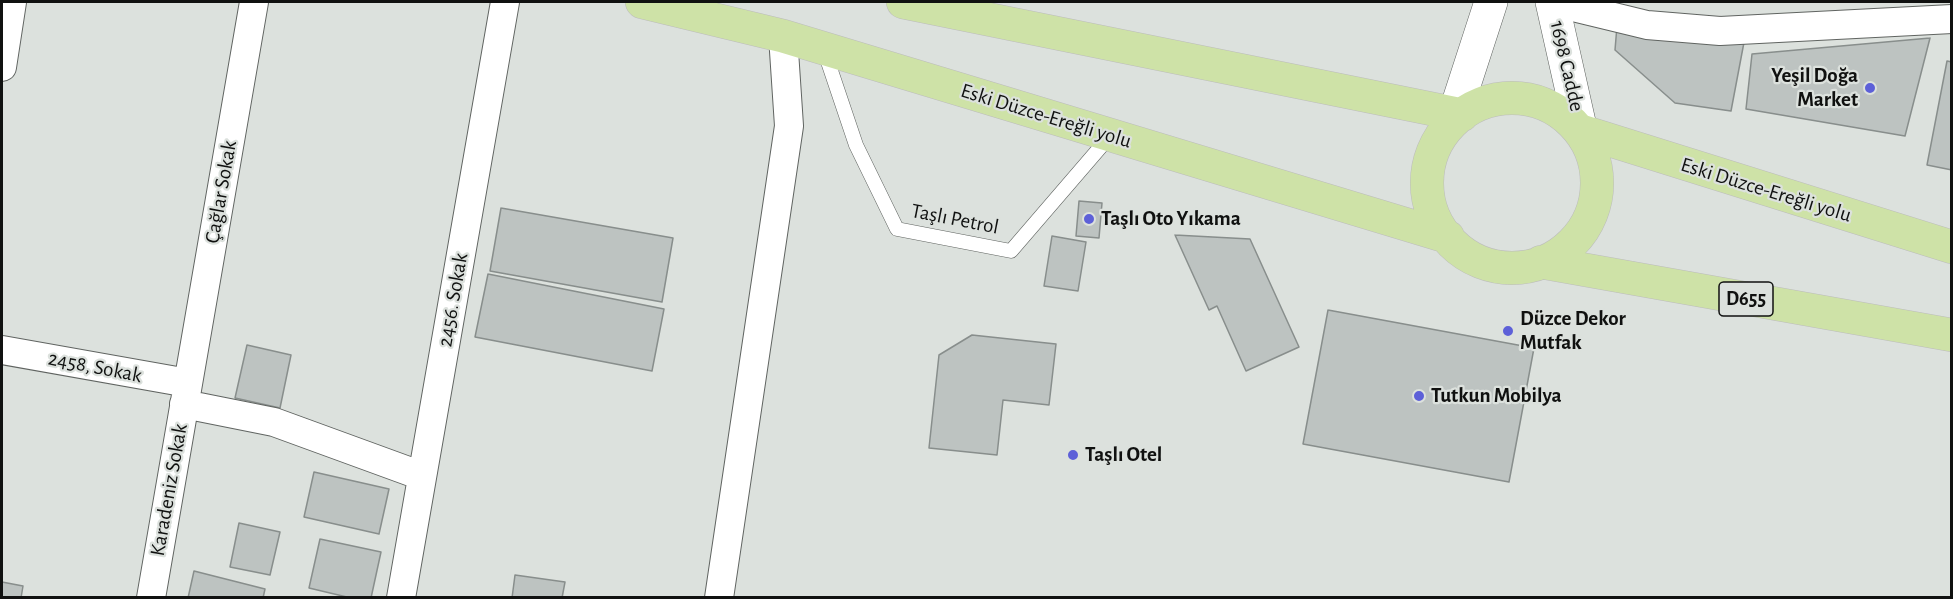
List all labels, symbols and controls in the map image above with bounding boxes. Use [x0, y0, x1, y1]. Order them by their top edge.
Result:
street label: 1698 Cadde [1544, 18, 1590, 114]
place label: Yeşil Doğa Market [1771, 63, 1858, 113]
street label: Eski Düzce-Ereğli yolu [958, 78, 1134, 154]
marker: Yeşil Doğa Market [1863, 81, 1877, 95]
street label: Çağlar Sokak [200, 139, 242, 245]
street label: Eski Düzce-Ereğli yolu [1678, 152, 1854, 228]
street label: Taşlı Petrol [909, 198, 1001, 240]
place label: Taşlı Oto Yıkama [1101, 206, 1241, 232]
marker: Taşlı Oto Yıkama [1082, 212, 1096, 226]
street label: 2456. Sokak [432, 251, 474, 349]
road number: D655 [1719, 282, 1773, 316]
place label: Düzce Dekor Mutfak [1520, 306, 1626, 356]
marker: Düzce Dekor Mutfak [1501, 324, 1515, 338]
street label: 2458, Sokak [46, 346, 144, 388]
place label: Tutkun Mobilya [1431, 383, 1562, 409]
marker: Tutkun Mobilya [1412, 389, 1426, 403]
street label: Karadeniz Sokak [145, 422, 193, 558]
place label: Taşlı Otel [1085, 442, 1162, 468]
marker: Taşlı Otel [1066, 448, 1080, 462]

